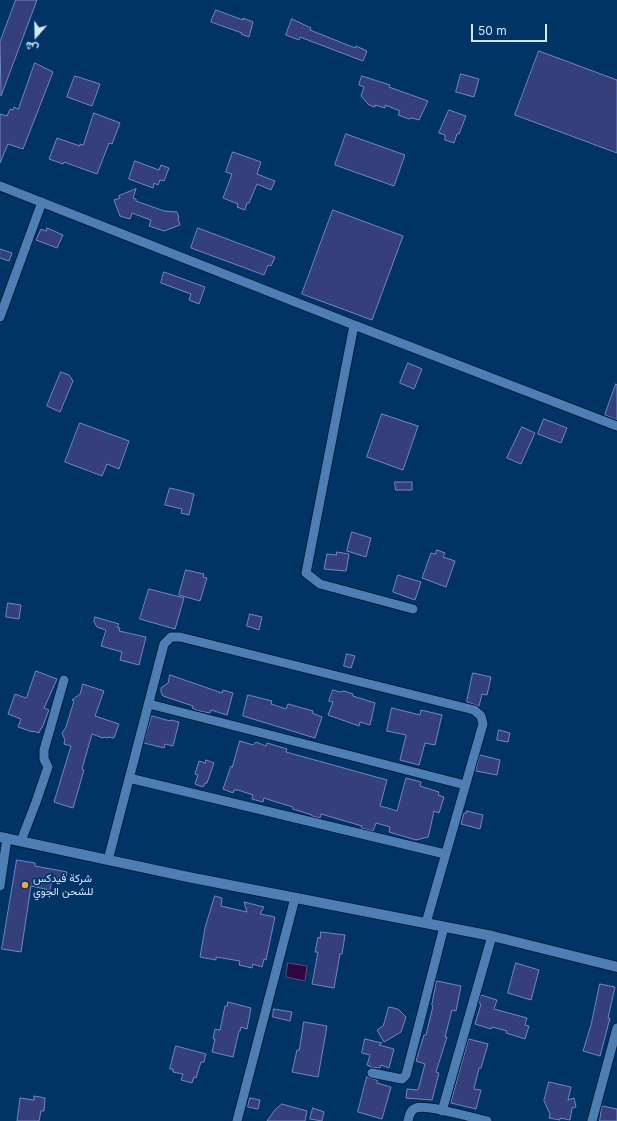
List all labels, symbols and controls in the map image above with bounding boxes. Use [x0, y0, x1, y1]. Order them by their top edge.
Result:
north arrow [16, 16, 56, 56]
scale bar [473, 16, 549, 42]
text: 50 m [478, 23, 507, 38]
text: ش [23, 38, 41, 56]
place label: شركة فيدكس للشحن الجوي [33, 872, 93, 898]
marker: شركة فيدكس للشحن الجوي [20, 880, 30, 890]

